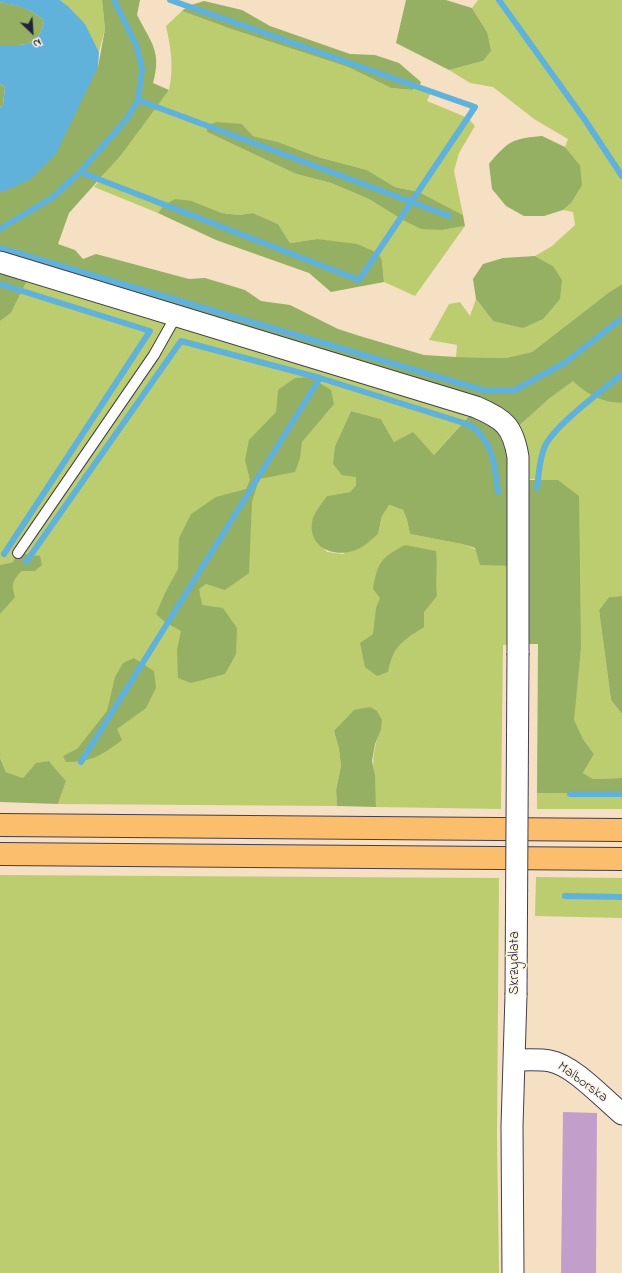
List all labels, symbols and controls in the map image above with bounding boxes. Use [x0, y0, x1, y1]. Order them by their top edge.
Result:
north arrow [12, 12, 52, 52]
text: N [30, 34, 44, 52]
street label: Skrzydlata [508, 931, 524, 995]
street label: Malborska [554, 1059, 610, 1107]

